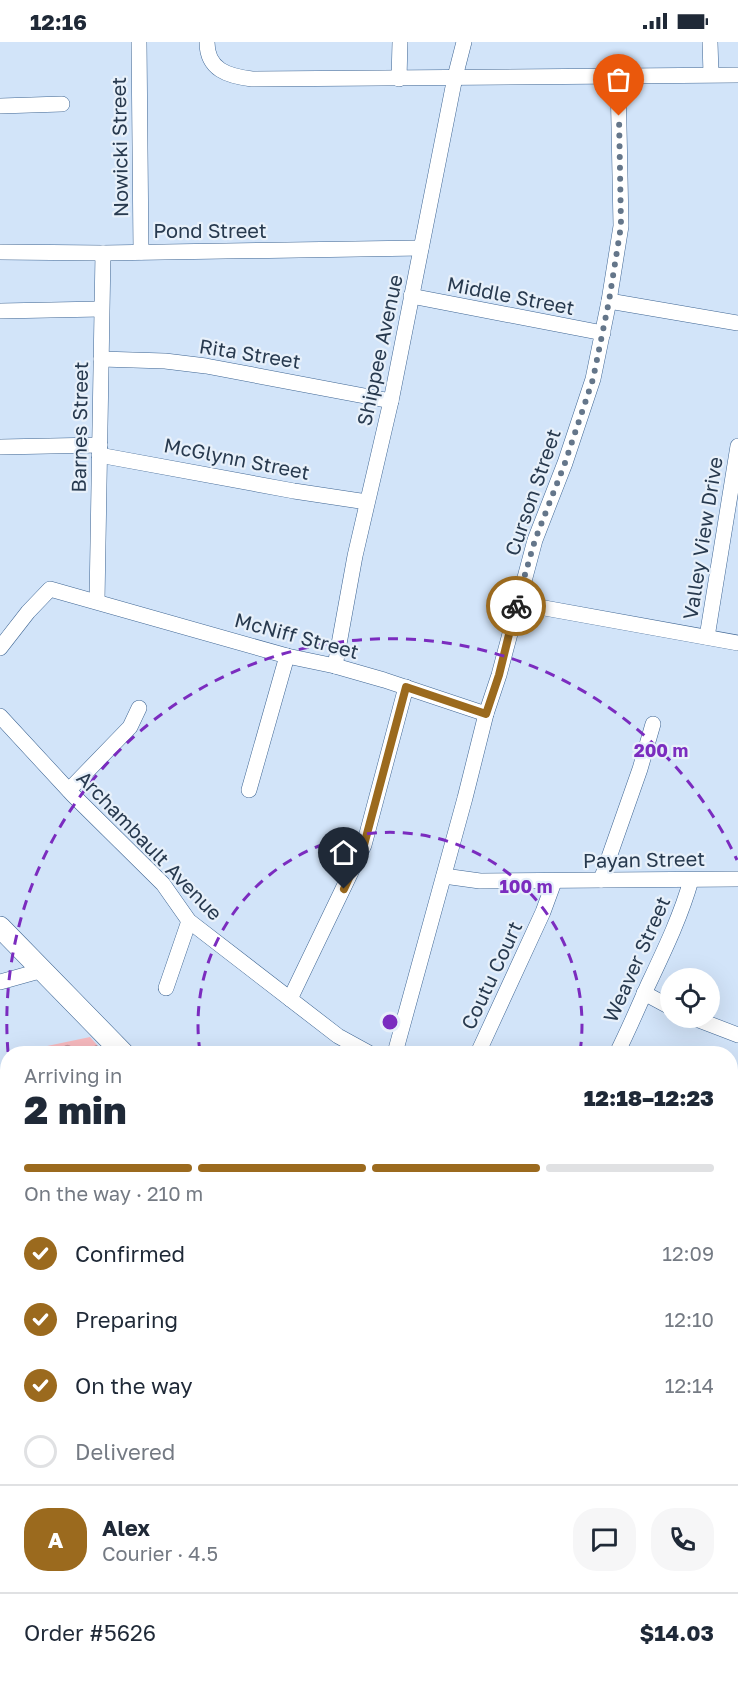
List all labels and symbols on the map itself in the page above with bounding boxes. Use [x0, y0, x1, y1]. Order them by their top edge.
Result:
pin [593, 54, 644, 116]
street label: Nowicki Street [106, 77, 132, 217]
street label: Pond Street [153, 218, 267, 242]
street label: Middle Street [445, 271, 577, 319]
street label: Shippee Avenue [351, 272, 407, 428]
street label: Rita Street [198, 333, 302, 373]
street label: Barnes Street [66, 361, 92, 493]
street label: Curson Street [499, 425, 565, 559]
street label: McGlynn Street [162, 432, 312, 484]
street label: Valley View Drive [677, 455, 727, 621]
courier [486, 576, 546, 636]
street label: McNiff Street [232, 607, 362, 663]
text: 200 m [634, 739, 688, 761]
street label: Archambault Avenue [72, 765, 228, 925]
pin [318, 827, 369, 889]
street label: Payan Street [583, 846, 705, 872]
text: 100 m [500, 875, 552, 897]
street label: Weaver Street [598, 892, 674, 1026]
street label: Coutu Court [455, 917, 527, 1033]
centre of rings [380, 1012, 400, 1032]

